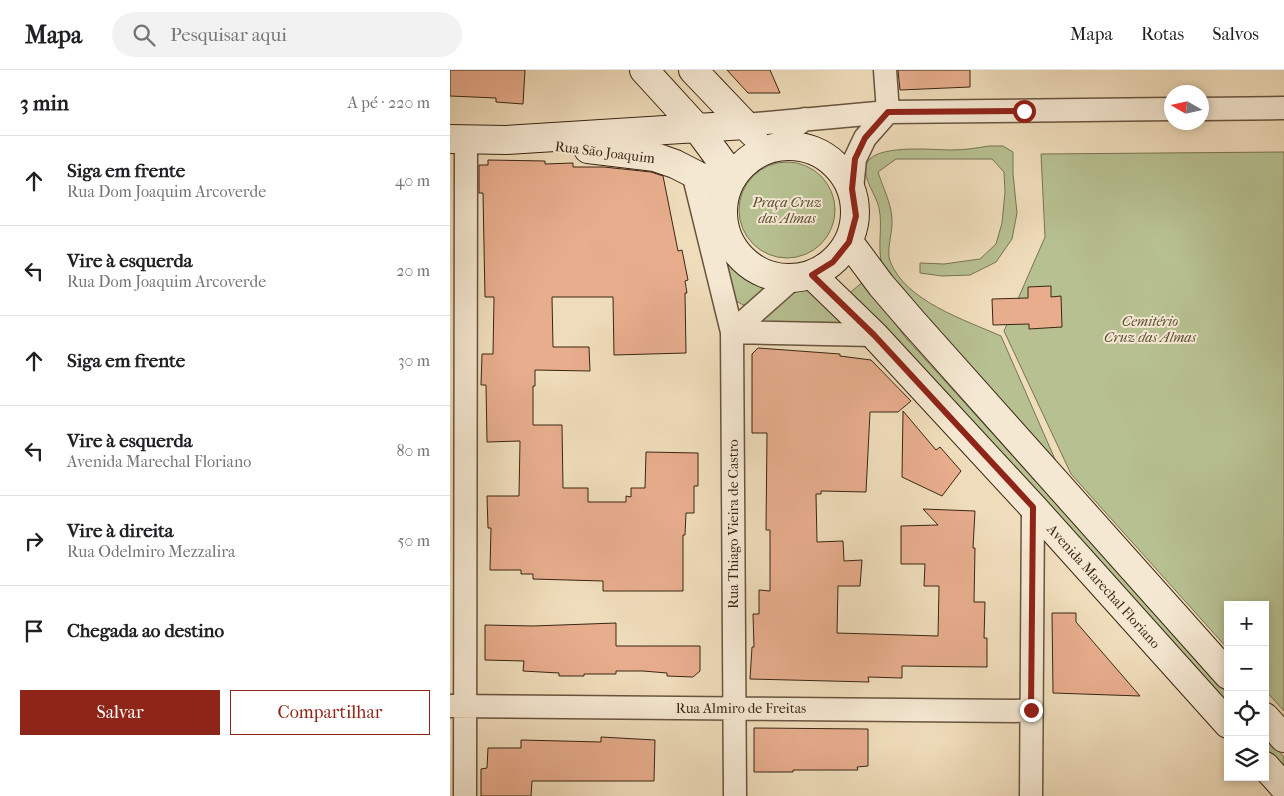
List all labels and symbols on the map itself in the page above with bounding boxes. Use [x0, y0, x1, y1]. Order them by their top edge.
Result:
north arrow [1164, 85, 1209, 130]
route start [1013, 100, 1036, 123]
street label: Rua São Joaquim [554, 138, 656, 167]
park label: Praça Cruz das Almas [751, 194, 822, 227]
park label: Cemitério Cruz das Almas [1104, 313, 1197, 346]
street label: Rua Thiago Vieira de Castro [725, 439, 742, 609]
street label: Avenida Marechal Floriano [1043, 520, 1164, 652]
route end [1020, 699, 1043, 722]
street label: Rua Almiro de Freitas [676, 700, 806, 717]

